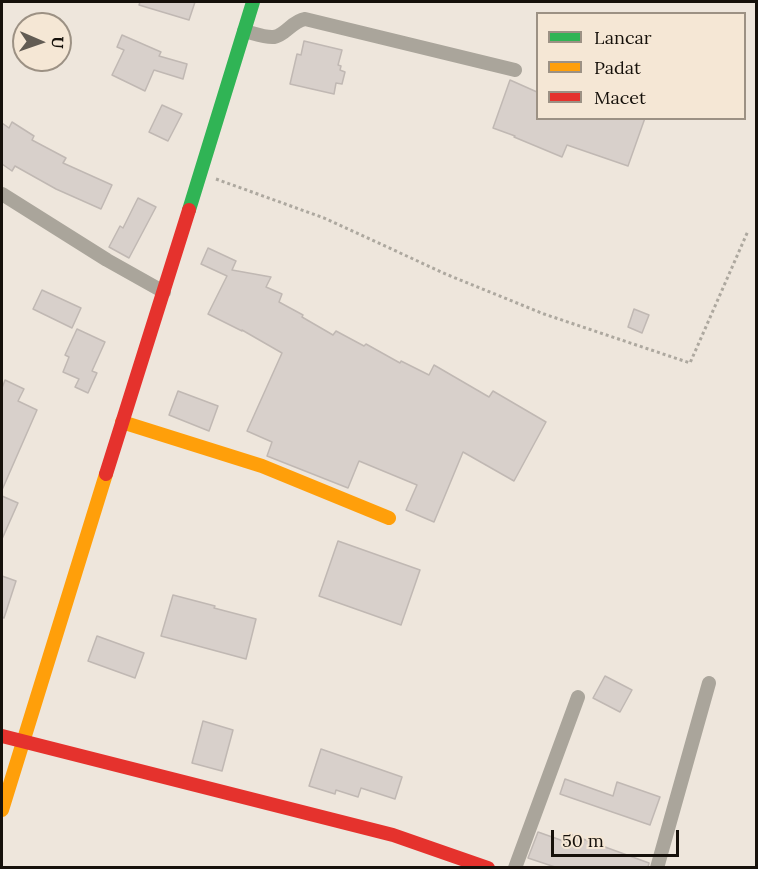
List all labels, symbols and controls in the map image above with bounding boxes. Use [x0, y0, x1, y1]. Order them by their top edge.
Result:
north arrow [12, 12, 72, 72]
legend [536, 12, 746, 120]
text: Lancar [594, 26, 652, 49]
text: U [48, 36, 68, 49]
text: Padat [594, 56, 641, 79]
text: Macet [594, 86, 646, 109]
scale bar [554, 818, 682, 856]
text: 50 m [562, 829, 604, 852]

